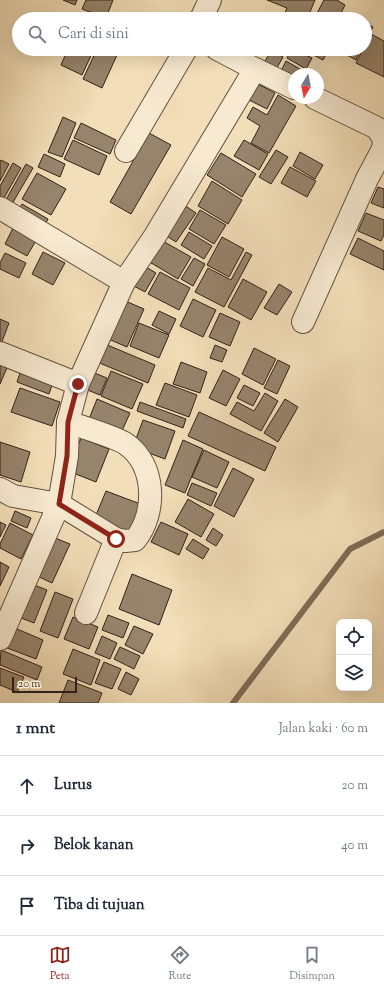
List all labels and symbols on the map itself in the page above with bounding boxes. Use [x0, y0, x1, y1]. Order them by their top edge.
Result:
north arrow [288, 68, 324, 104]
route end [69, 375, 87, 393]
route start [107, 530, 125, 548]
scale bar [12, 675, 77, 694]

